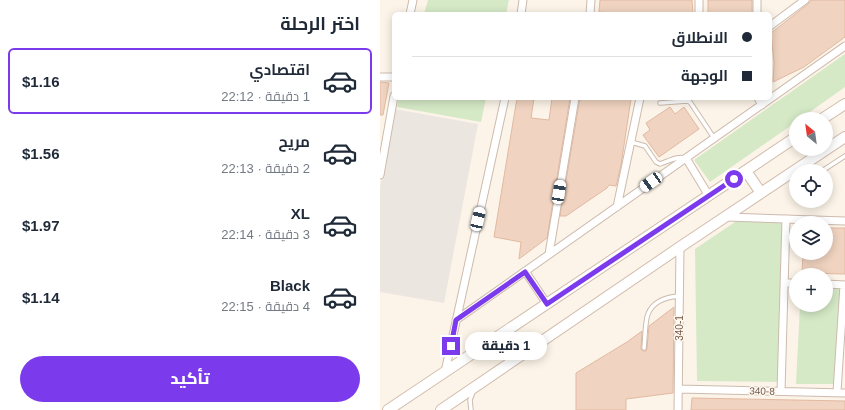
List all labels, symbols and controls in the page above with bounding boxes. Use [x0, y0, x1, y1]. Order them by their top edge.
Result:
text: اختر الرحلة [280, 14, 360, 34]
text: الانطلاق [672, 29, 728, 46]
text: اقتصادي [250, 61, 310, 78]
icon: car [322, 63, 358, 99]
text: الوجهة [681, 67, 728, 84]
text: $1.16 [22, 73, 60, 90]
text: 1 دقيقة · 22:12 [221, 89, 310, 104]
north arrow [789, 112, 833, 156]
map controls [789, 112, 833, 312]
text: مريح [278, 133, 310, 150]
icon: car [322, 135, 358, 171]
text: $1.56 [22, 145, 60, 162]
text: 2 دقيقة · 22:13 [221, 161, 310, 176]
button: locate [789, 164, 833, 208]
car [638, 170, 664, 194]
route start [725, 170, 743, 188]
car [551, 179, 567, 205]
text: XL [291, 205, 310, 222]
car [469, 206, 487, 232]
icon: car [322, 207, 358, 243]
button: layers [789, 216, 833, 260]
text: $1.97 [22, 217, 60, 234]
text: 3 دقيقة · 22:14 [221, 227, 310, 242]
button: + [789, 268, 833, 312]
text: Black [270, 277, 310, 294]
icon: car [322, 279, 358, 315]
text: $1.14 [22, 289, 60, 306]
text: 4 دقيقة · 22:15 [221, 299, 310, 314]
street label: 340-1 [674, 315, 685, 341]
callout: 1 دقيقة [465, 332, 547, 360]
route end [442, 337, 460, 355]
text: 1 دقيقة [482, 338, 530, 353]
button: تأكيد [20, 356, 360, 402]
street label: 340-8 [749, 385, 775, 397]

